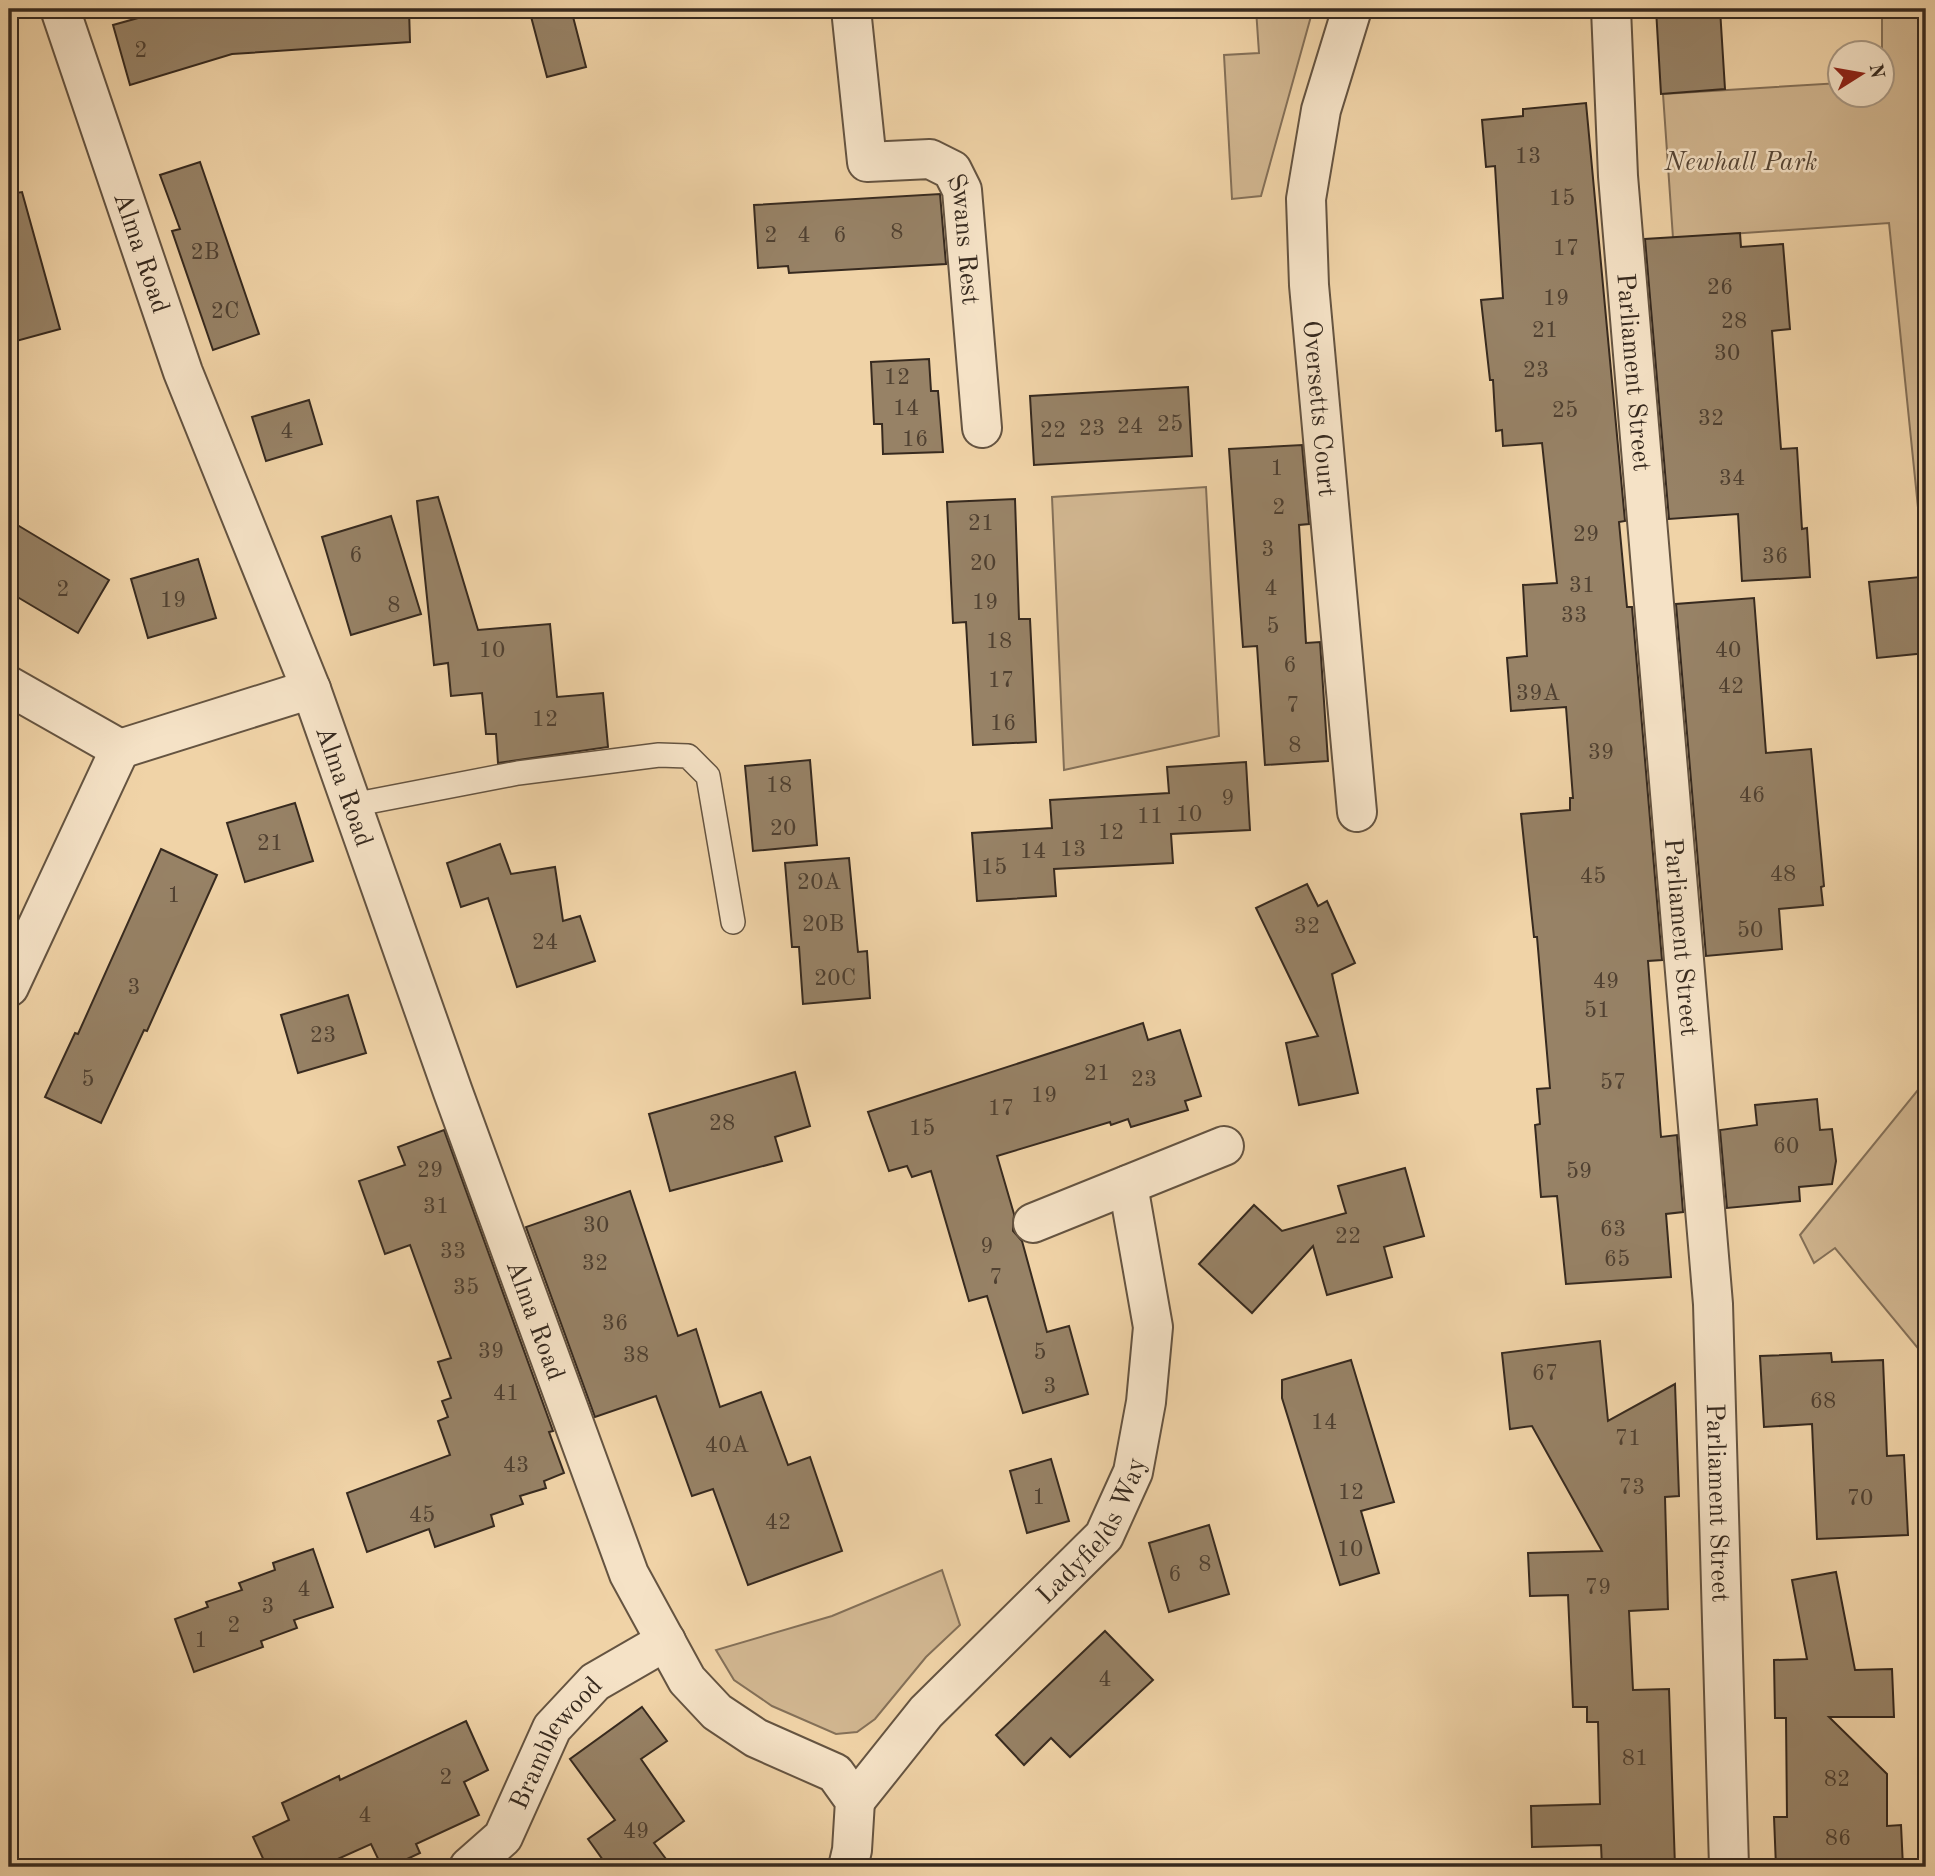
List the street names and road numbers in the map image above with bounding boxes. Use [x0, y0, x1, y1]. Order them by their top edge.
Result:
street label: Swans Rest [941, 170, 983, 306]
street label: Alma Road [108, 189, 173, 317]
street label: Parliament Street [1611, 272, 1654, 473]
street label: Oversetts Court [1297, 319, 1339, 498]
street label: Alma Road [310, 723, 376, 850]
street label: Parliament Street [1659, 837, 1701, 1038]
street label: Alma Road [501, 1257, 568, 1384]
street label: Parliament Street [1701, 1403, 1732, 1603]
street label: Ladyfields Way [1033, 1455, 1150, 1610]
street label: Bramblewood [506, 1673, 608, 1814]

